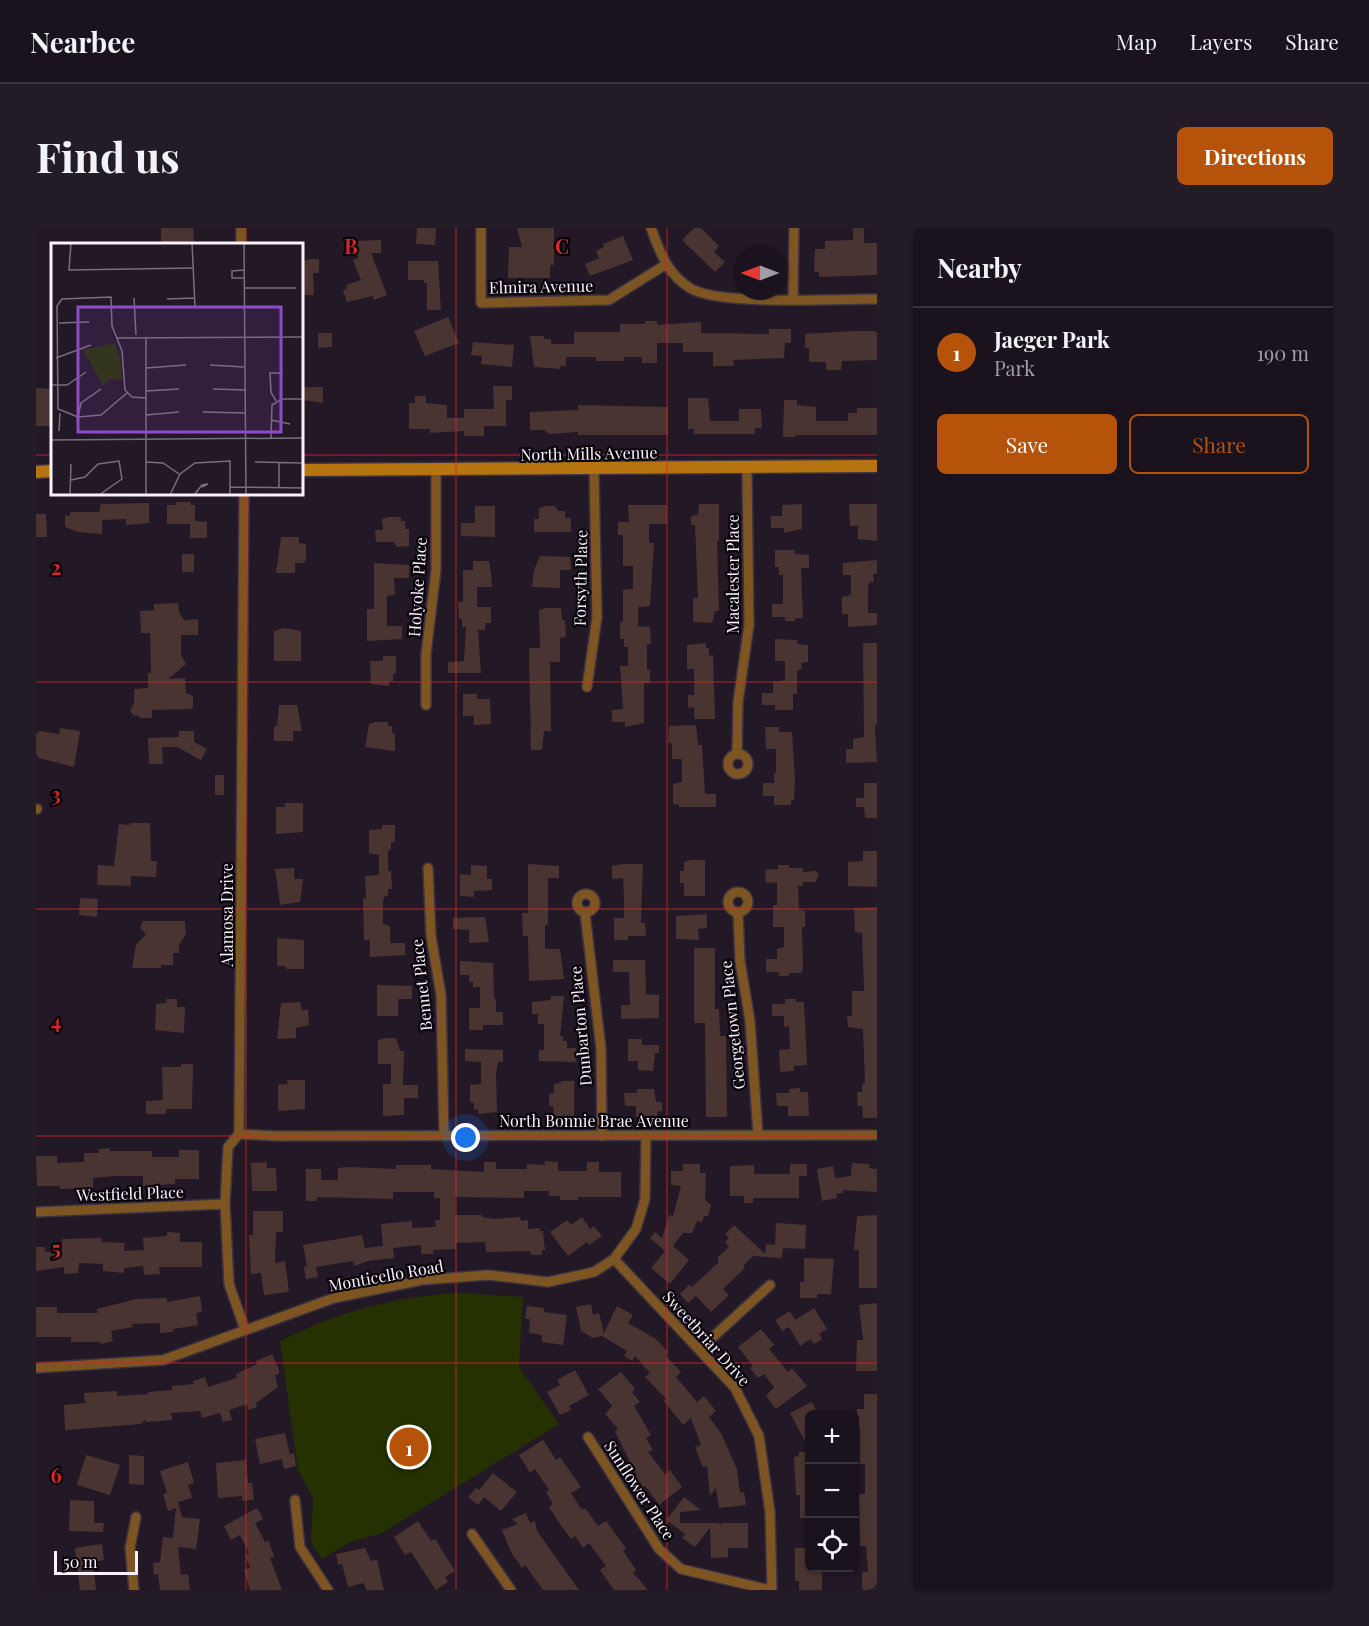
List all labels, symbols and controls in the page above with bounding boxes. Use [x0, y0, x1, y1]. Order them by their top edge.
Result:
text: Nearbee [30, 23, 135, 60]
text: Map [1116, 27, 1157, 55]
text: Layers [1190, 27, 1252, 55]
text: Share [1285, 27, 1339, 55]
button: Directions [1177, 127, 1333, 185]
text: Find us [36, 128, 180, 184]
text: B [344, 232, 358, 259]
text: C [555, 232, 569, 259]
inset map [51, 243, 303, 495]
north arrow [733, 246, 787, 300]
text: Nearby [937, 250, 1022, 285]
street label: Elmira Avenue [489, 275, 593, 297]
text: Jaeger Park [994, 324, 1110, 354]
text: 1 [953, 339, 960, 366]
text: 190 m [1257, 339, 1309, 366]
text: Park [994, 354, 1035, 381]
button: Save [937, 414, 1117, 474]
button: Share [1129, 414, 1309, 474]
street label: North Mills Avenue [520, 441, 658, 465]
street label: Macalester Place [722, 514, 743, 634]
street label: Forsyth Place [569, 530, 591, 626]
street label: Holyoke Place [403, 537, 431, 637]
text: 2 [51, 553, 61, 580]
text: 3 [51, 780, 61, 807]
street label: Alamosa Drive [216, 863, 237, 968]
street label: Bennet Place [406, 938, 436, 1032]
street label: Georgetown Place [715, 960, 749, 1090]
street label: Dunbarton Place [564, 965, 596, 1087]
text: 4 [51, 1007, 61, 1034]
street label: North Bonnie Brae Avenue [499, 1110, 689, 1131]
your location [451, 1123, 480, 1152]
street label: Westfield Place [75, 1181, 184, 1205]
text: 5 [51, 1234, 61, 1261]
street label: Monticello Road [327, 1255, 445, 1295]
street label: Sweetbriar Drive [659, 1286, 755, 1390]
map controls [805, 1410, 859, 1572]
button: + [805, 1410, 859, 1464]
pin: 1 [390, 1424, 428, 1470]
street label: Sunflower Place [600, 1436, 680, 1544]
text: 6 [50, 1461, 62, 1488]
button: − [805, 1464, 859, 1518]
button: locate [805, 1518, 859, 1572]
scale bar [54, 1548, 138, 1576]
text: 50 m [63, 1551, 97, 1572]

